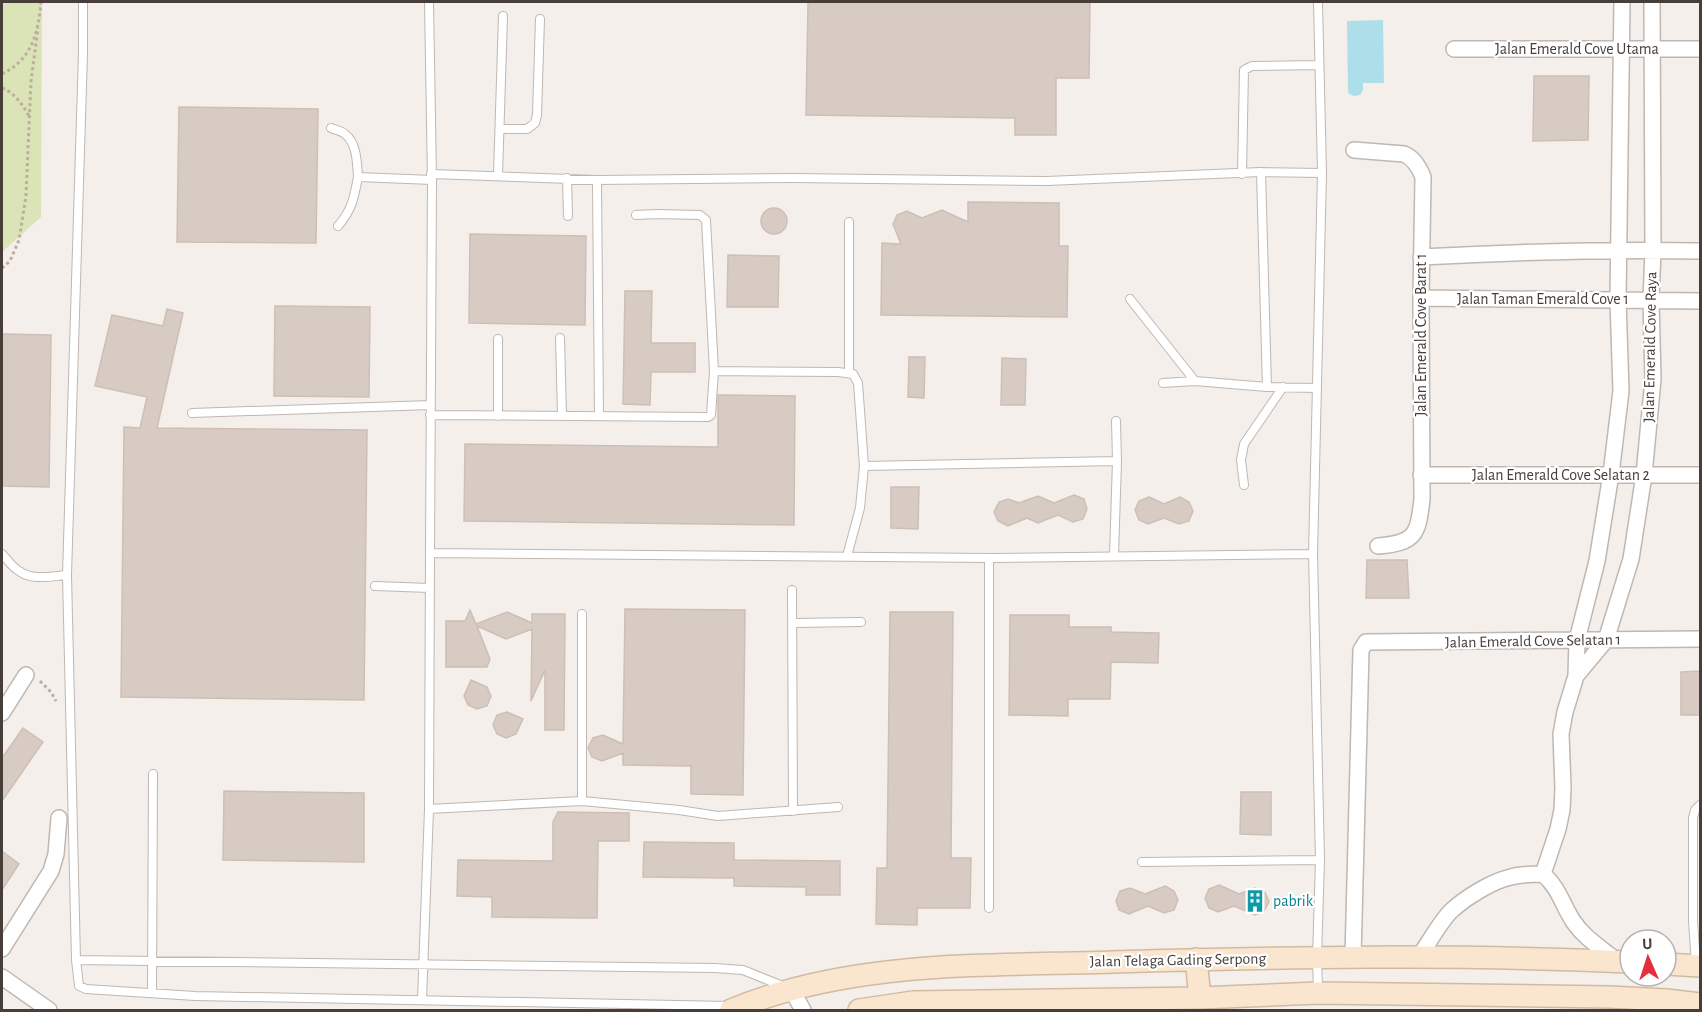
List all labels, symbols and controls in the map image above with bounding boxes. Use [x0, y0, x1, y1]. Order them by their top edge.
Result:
street label: Jalan Emerald Cove Utama [1495, 41, 1659, 57]
street label: Jalan Emerald Cove Barat 1 [1413, 254, 1429, 416]
street label: Jalan Emerald Cove Raya [1641, 271, 1660, 423]
street label: Jalan Taman Emerald Cove 1 [1457, 291, 1629, 307]
street label: Jalan Emerald Cove Selatan 2 [1472, 467, 1650, 483]
street label: Jalan Emerald Cove Selatan 1 [1445, 631, 1621, 651]
building icon: pabrik [1242, 888, 1268, 914]
place label: pabrik [1273, 893, 1314, 909]
north arrow [1618, 928, 1678, 988]
text: U [1642, 936, 1653, 952]
street label: Jalan Telaga Gading Serpong [1090, 950, 1267, 970]

